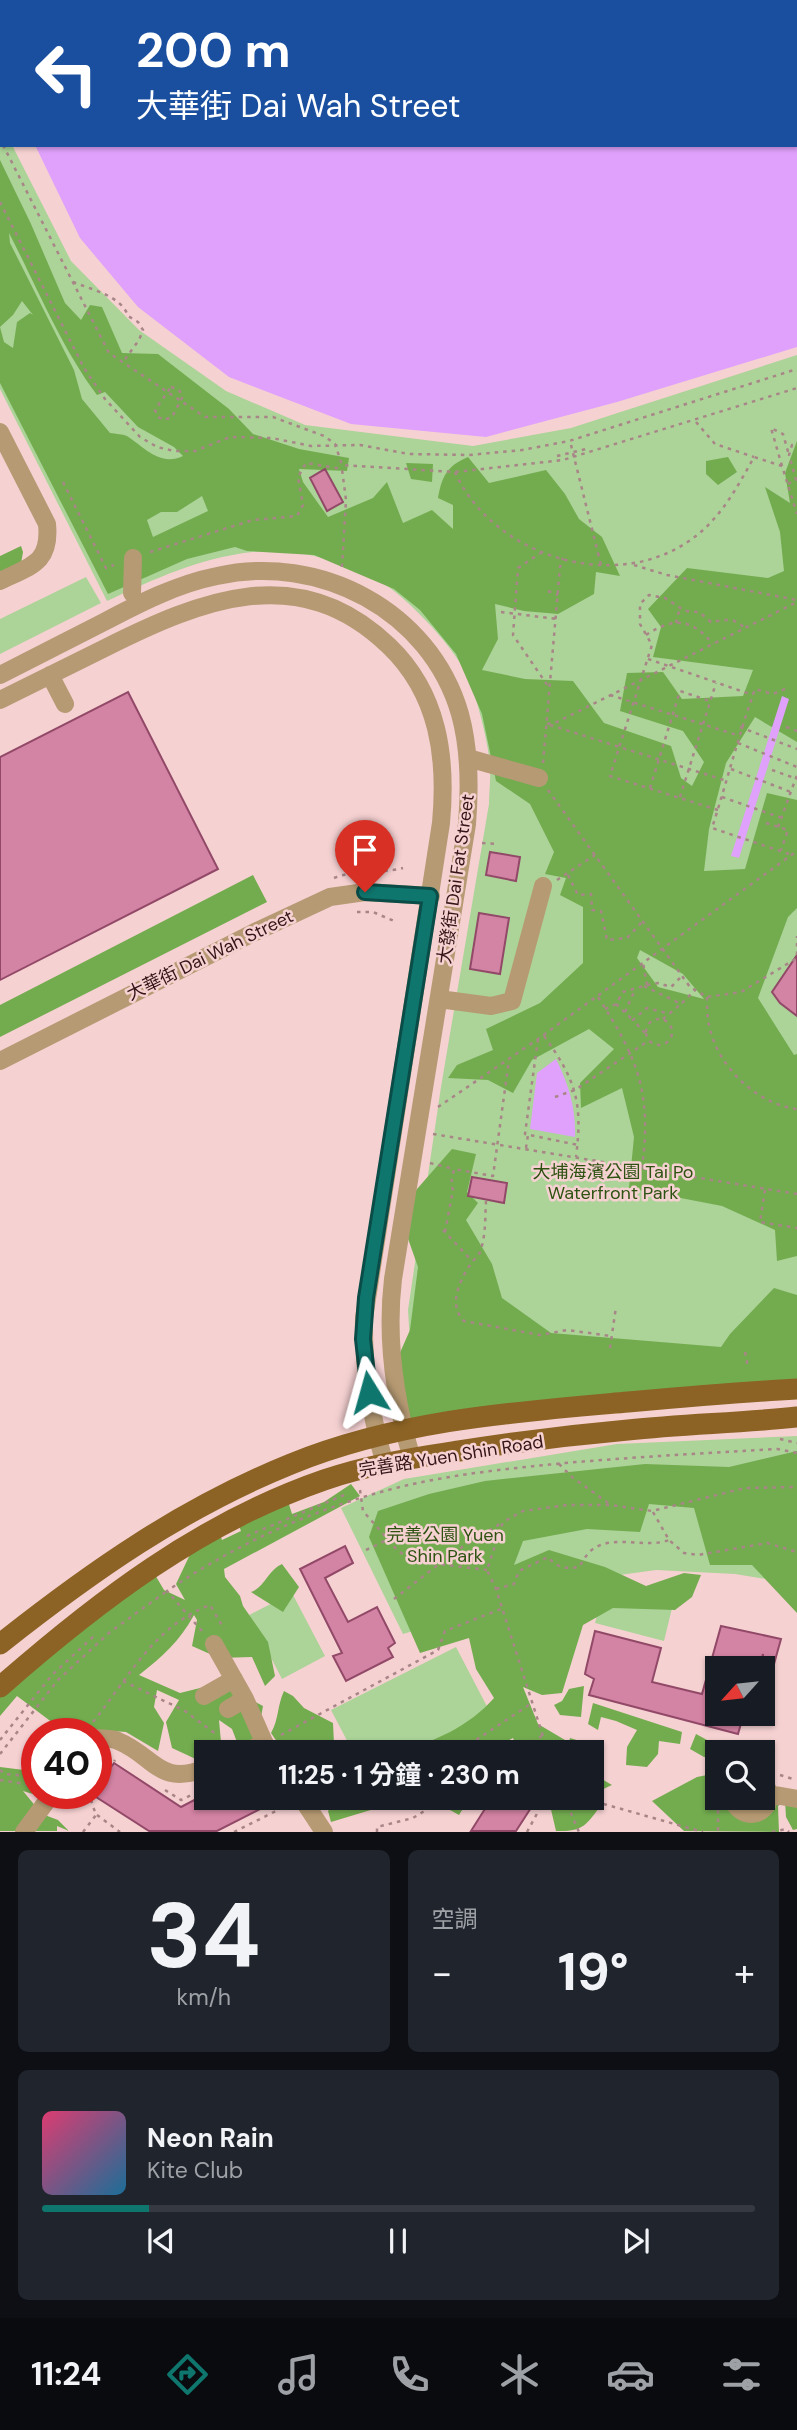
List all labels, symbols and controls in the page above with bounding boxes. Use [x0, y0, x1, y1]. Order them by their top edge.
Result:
text: 200 m [136, 18, 291, 82]
icon: left [21, 28, 112, 119]
text: 大華街 Dai Wah Street [136, 85, 461, 127]
street label: 大發街 Dai Fat Street [432, 792, 480, 966]
pin [335, 820, 395, 892]
icon: arrive [346, 831, 384, 869]
street label: 大華街 Dai Wah Street [123, 904, 297, 1006]
park label: 大埔海濱公園 Tai Po Waterfront Park [532, 1160, 694, 1205]
position arrow [332, 1355, 406, 1429]
street label: 完善路 Yuen Shin Road [357, 1430, 545, 1482]
park label: 完善公園 Yuen Shin Park [386, 1523, 504, 1568]
north arrow [705, 1656, 775, 1726]
map controls [705, 1656, 775, 1810]
speed limit sign: 40 [21, 1718, 112, 1809]
button: search [705, 1740, 775, 1810]
text: 11:25 · 1 分鐘 · 230 m [278, 1758, 520, 1792]
text: 34 [147, 1877, 261, 1995]
text: 空調 [432, 1904, 478, 1934]
text: 19° [558, 1938, 629, 2006]
text: − [432, 1948, 452, 1998]
text: + [734, 1948, 755, 1998]
text: km/h [177, 1982, 231, 2012]
text: Neon Rain [147, 2121, 274, 2155]
text: Kite Club [147, 2155, 243, 2185]
icon: previous [142, 2222, 180, 2260]
icon: pause [379, 2222, 417, 2260]
icon: next [617, 2222, 655, 2260]
icon: directions [163, 2350, 212, 2399]
icon: music [274, 2350, 323, 2399]
icon: phone [385, 2350, 434, 2399]
icon: climate [495, 2350, 544, 2399]
icon: car [606, 2350, 655, 2399]
icon: filters [717, 2350, 766, 2399]
text: 11:24 [31, 2353, 101, 2395]

